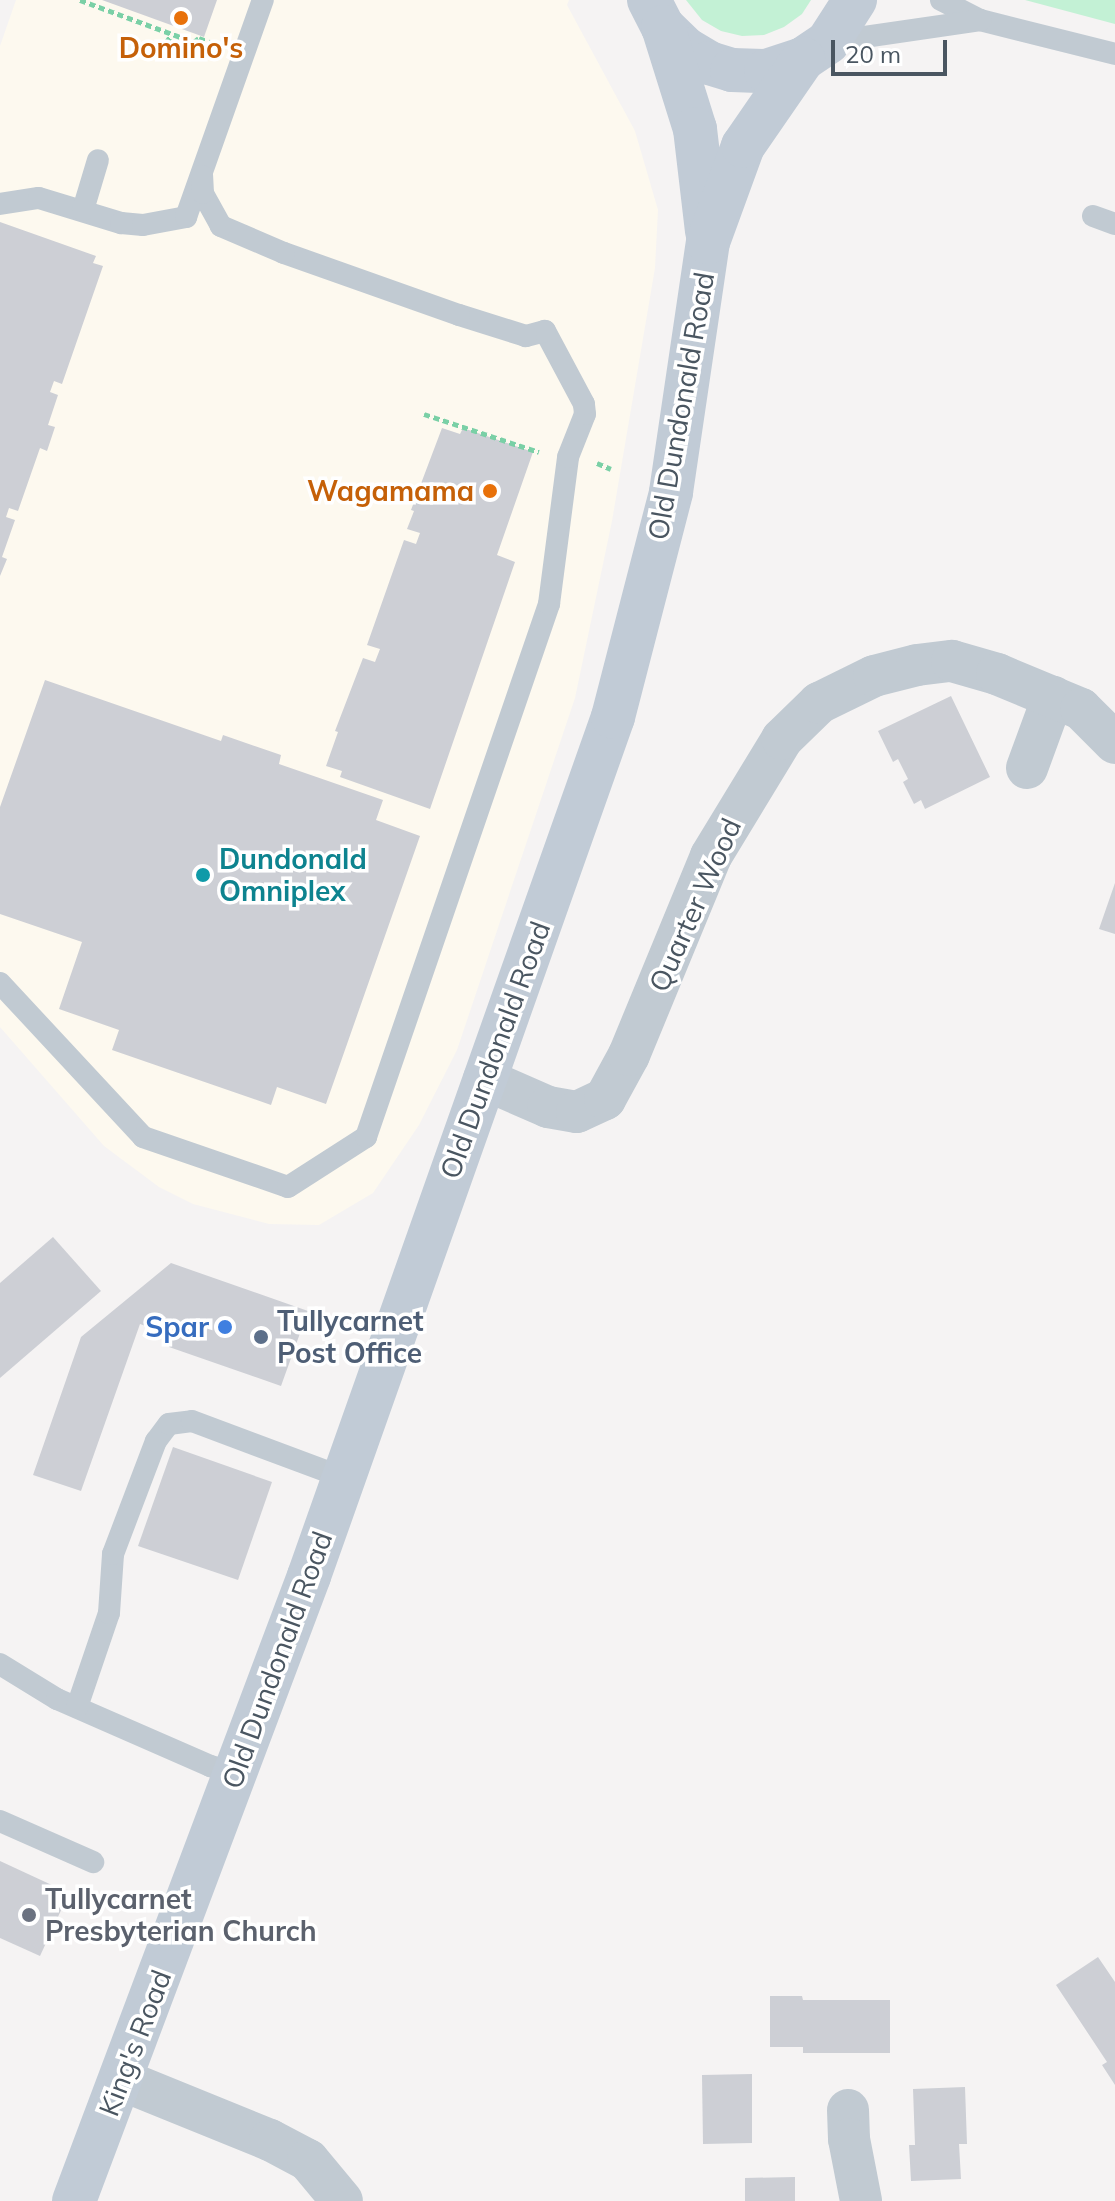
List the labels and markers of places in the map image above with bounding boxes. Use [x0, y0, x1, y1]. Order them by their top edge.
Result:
marker: Domino's [172, 9, 190, 27]
place label: Domino's [119, 31, 243, 65]
place label: Wagamama [307, 474, 474, 508]
marker: Wagamama [481, 482, 499, 500]
place label: Dundonald Omniplex [219, 842, 367, 908]
marker: Dundonald Omniplex [194, 866, 212, 884]
place label: Tullycarnet Post Office [277, 1304, 424, 1370]
place label: Spar [145, 1310, 209, 1344]
marker: Spar [216, 1318, 234, 1336]
marker: Tullycarnet Post Office [252, 1328, 270, 1346]
place label: Tullycarnet Presbyterian Church [45, 1882, 317, 1948]
marker: Tullycarnet Presbyterian Church [20, 1906, 38, 1924]

